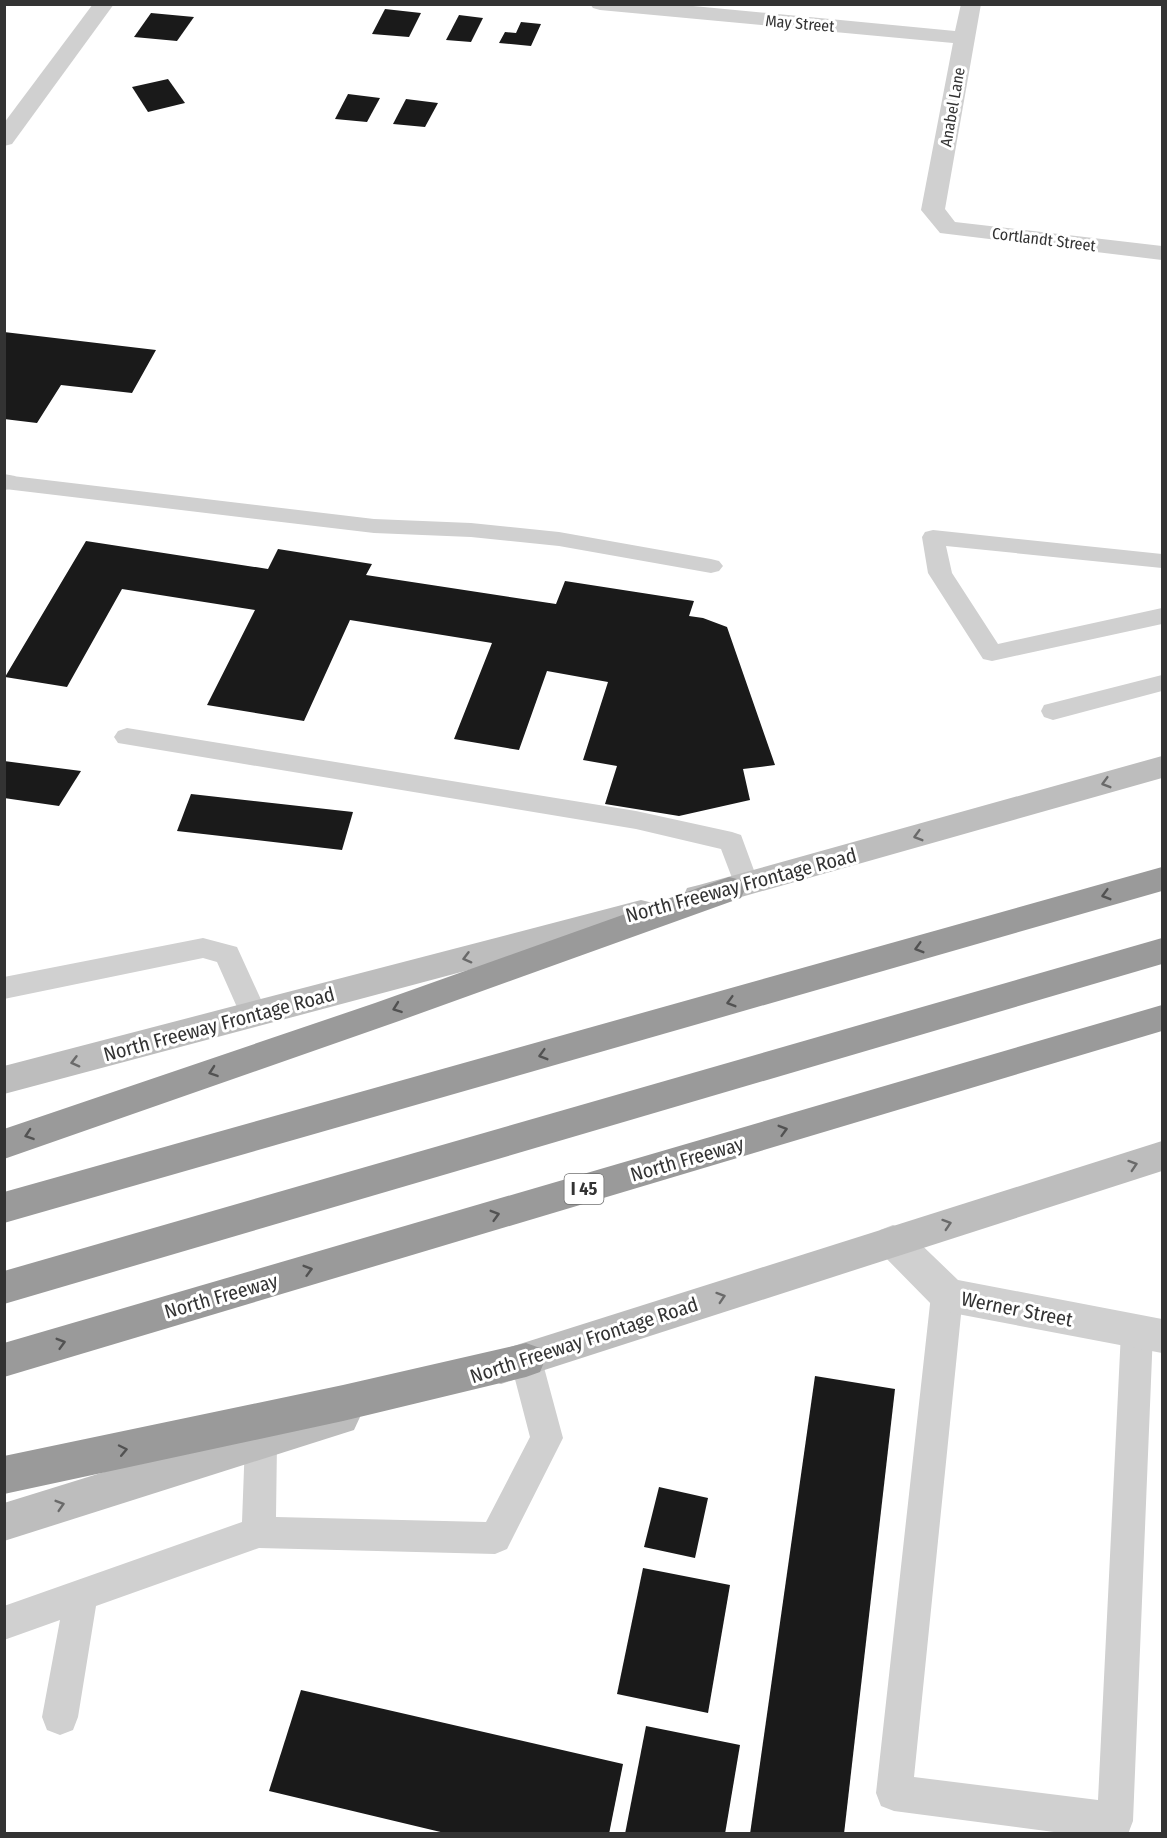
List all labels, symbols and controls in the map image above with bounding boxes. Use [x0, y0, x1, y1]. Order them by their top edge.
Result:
street label: May Street [765, 11, 836, 36]
street label: Anabel Lane [936, 66, 969, 148]
street label: Cortlandt Street [991, 224, 1098, 255]
one-way arrow [1101, 776, 1112, 788]
one-way arrow [914, 829, 924, 841]
street label: North Freeway Frontage Road [623, 843, 859, 927]
one-way arrow [1101, 888, 1112, 900]
one-way arrow [914, 941, 925, 953]
one-way arrow [462, 951, 472, 964]
street label: North Freeway Frontage Road [101, 982, 337, 1066]
one-way arrow [726, 994, 736, 1007]
one-way arrow [393, 1001, 403, 1014]
one-way arrow [539, 1048, 549, 1060]
one-way arrow [70, 1054, 80, 1067]
one-way arrow [208, 1065, 219, 1077]
one-way arrow [777, 1125, 788, 1137]
one-way arrow [24, 1128, 35, 1141]
street label: North Freeway [627, 1131, 747, 1187]
one-way arrow [1127, 1160, 1138, 1172]
road number: I 45 [564, 1174, 604, 1204]
one-way arrow [489, 1210, 500, 1222]
one-way arrow [941, 1219, 952, 1231]
one-way arrow [302, 1265, 313, 1277]
street label: North Freeway [161, 1268, 281, 1324]
street label: Werner Street [959, 1286, 1075, 1332]
one-way arrow [715, 1291, 726, 1304]
street label: North Freeway Frontage Road [467, 1292, 701, 1388]
one-way arrow [56, 1338, 66, 1351]
one-way arrow [118, 1444, 128, 1457]
one-way arrow [54, 1500, 65, 1512]

